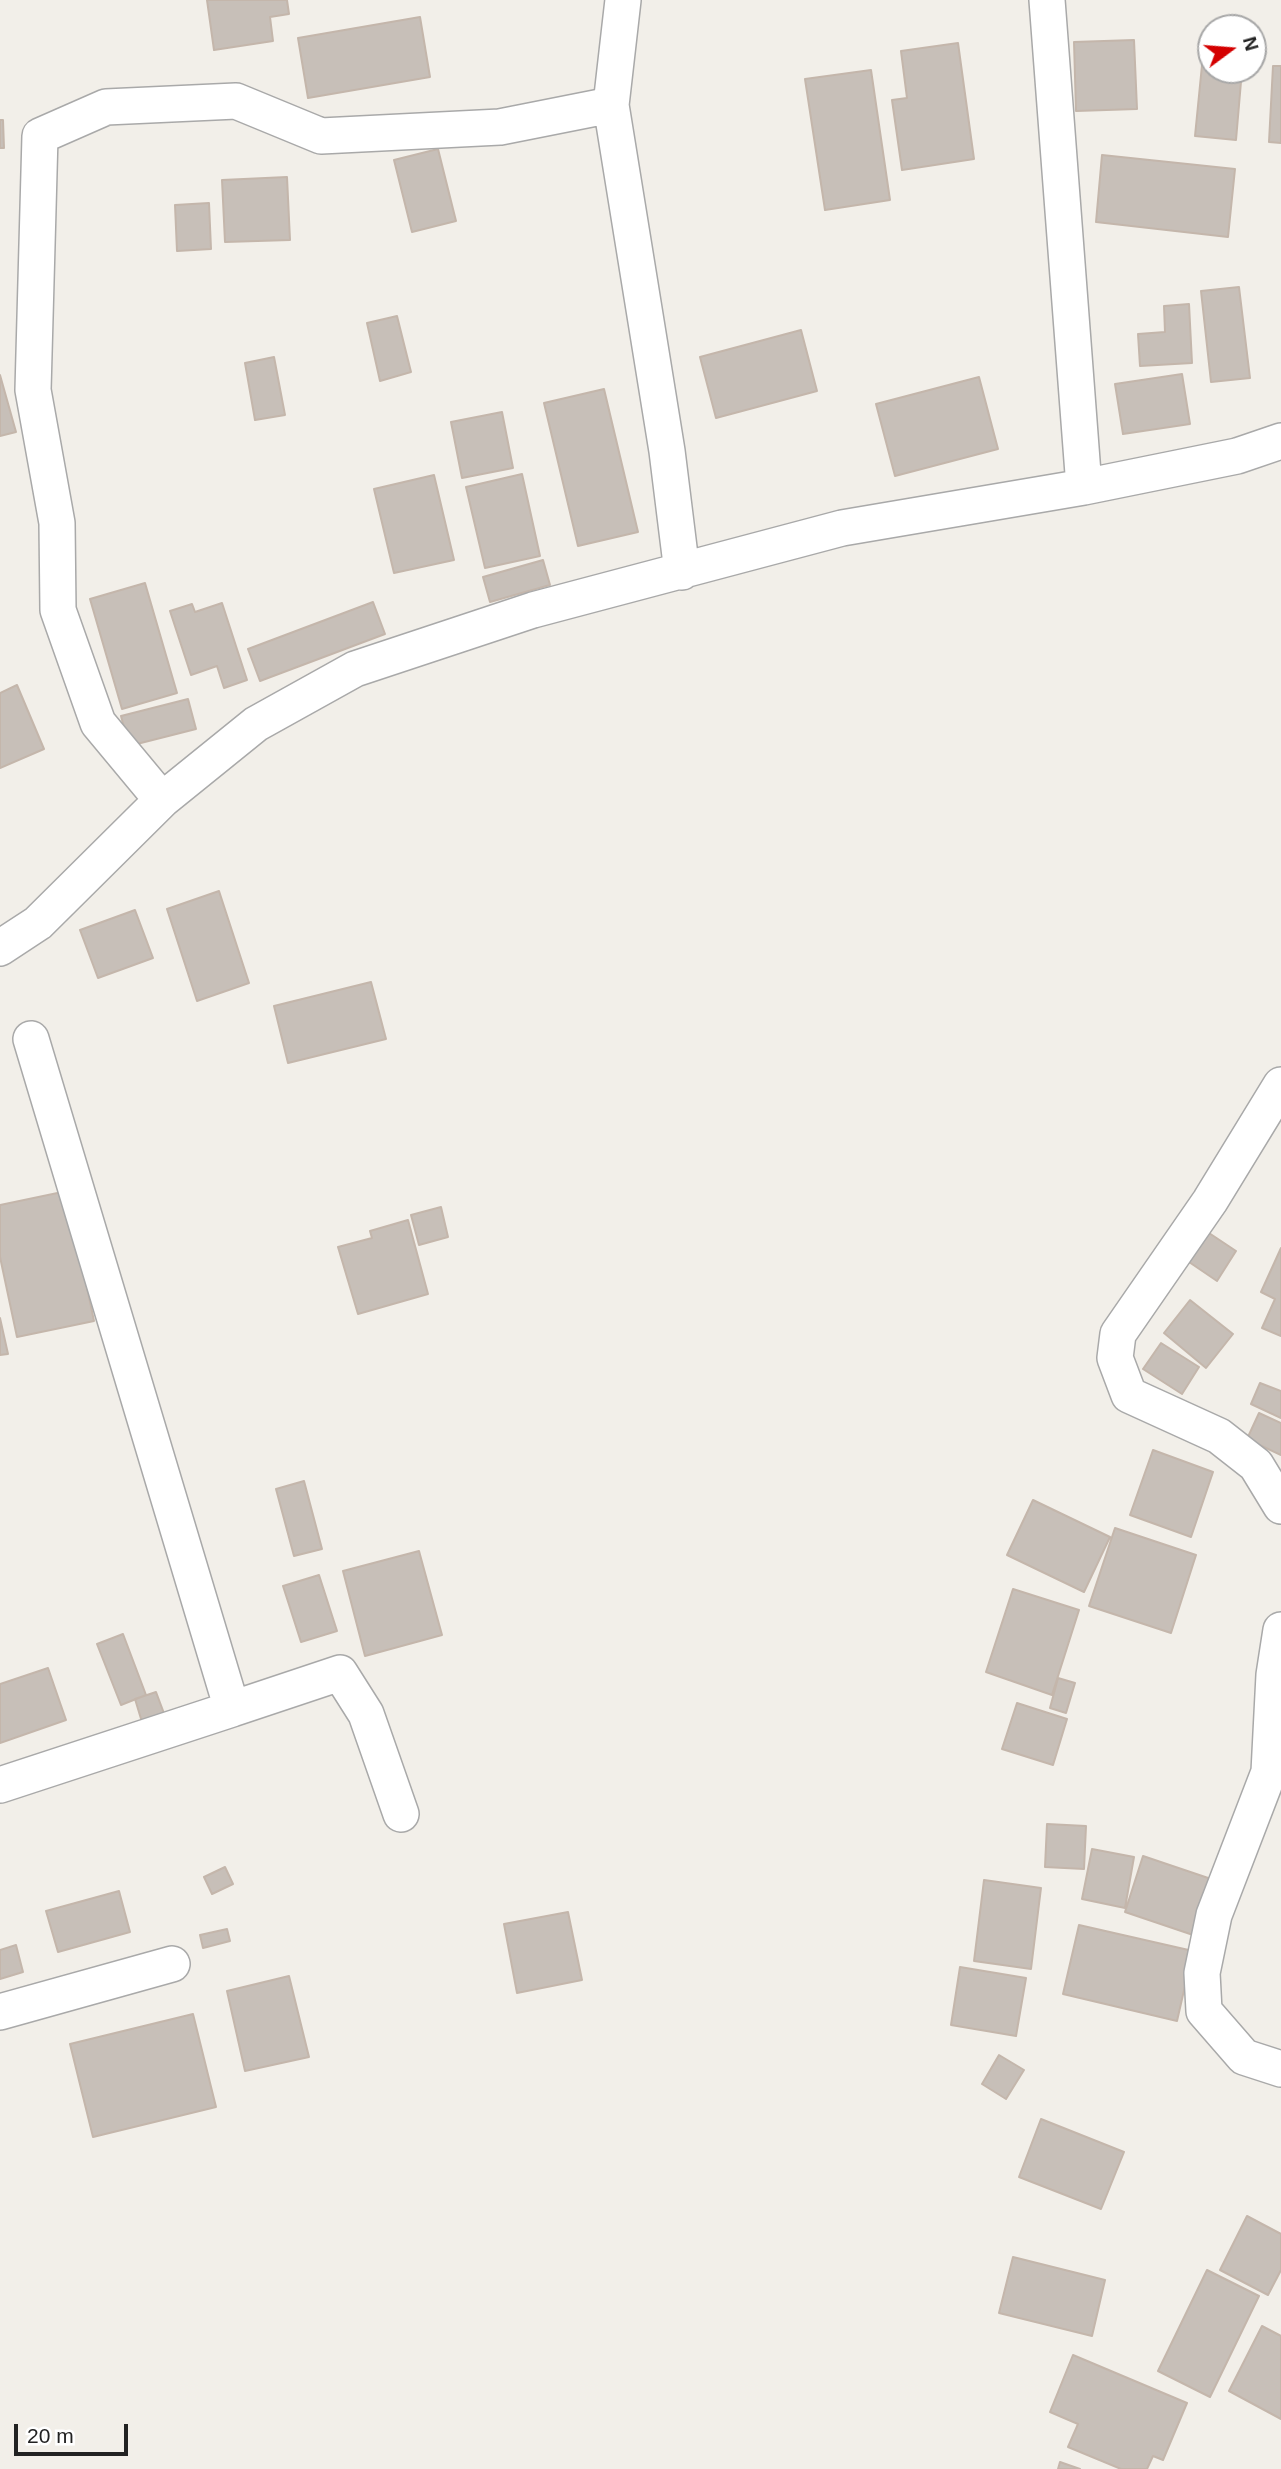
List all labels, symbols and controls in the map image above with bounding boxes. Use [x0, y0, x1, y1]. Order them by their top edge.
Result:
north arrow [1197, 14, 1267, 84]
text: N [1239, 34, 1263, 53]
scale bar [18, 2410, 131, 2454]
text: 20 m [27, 2424, 74, 2447]

